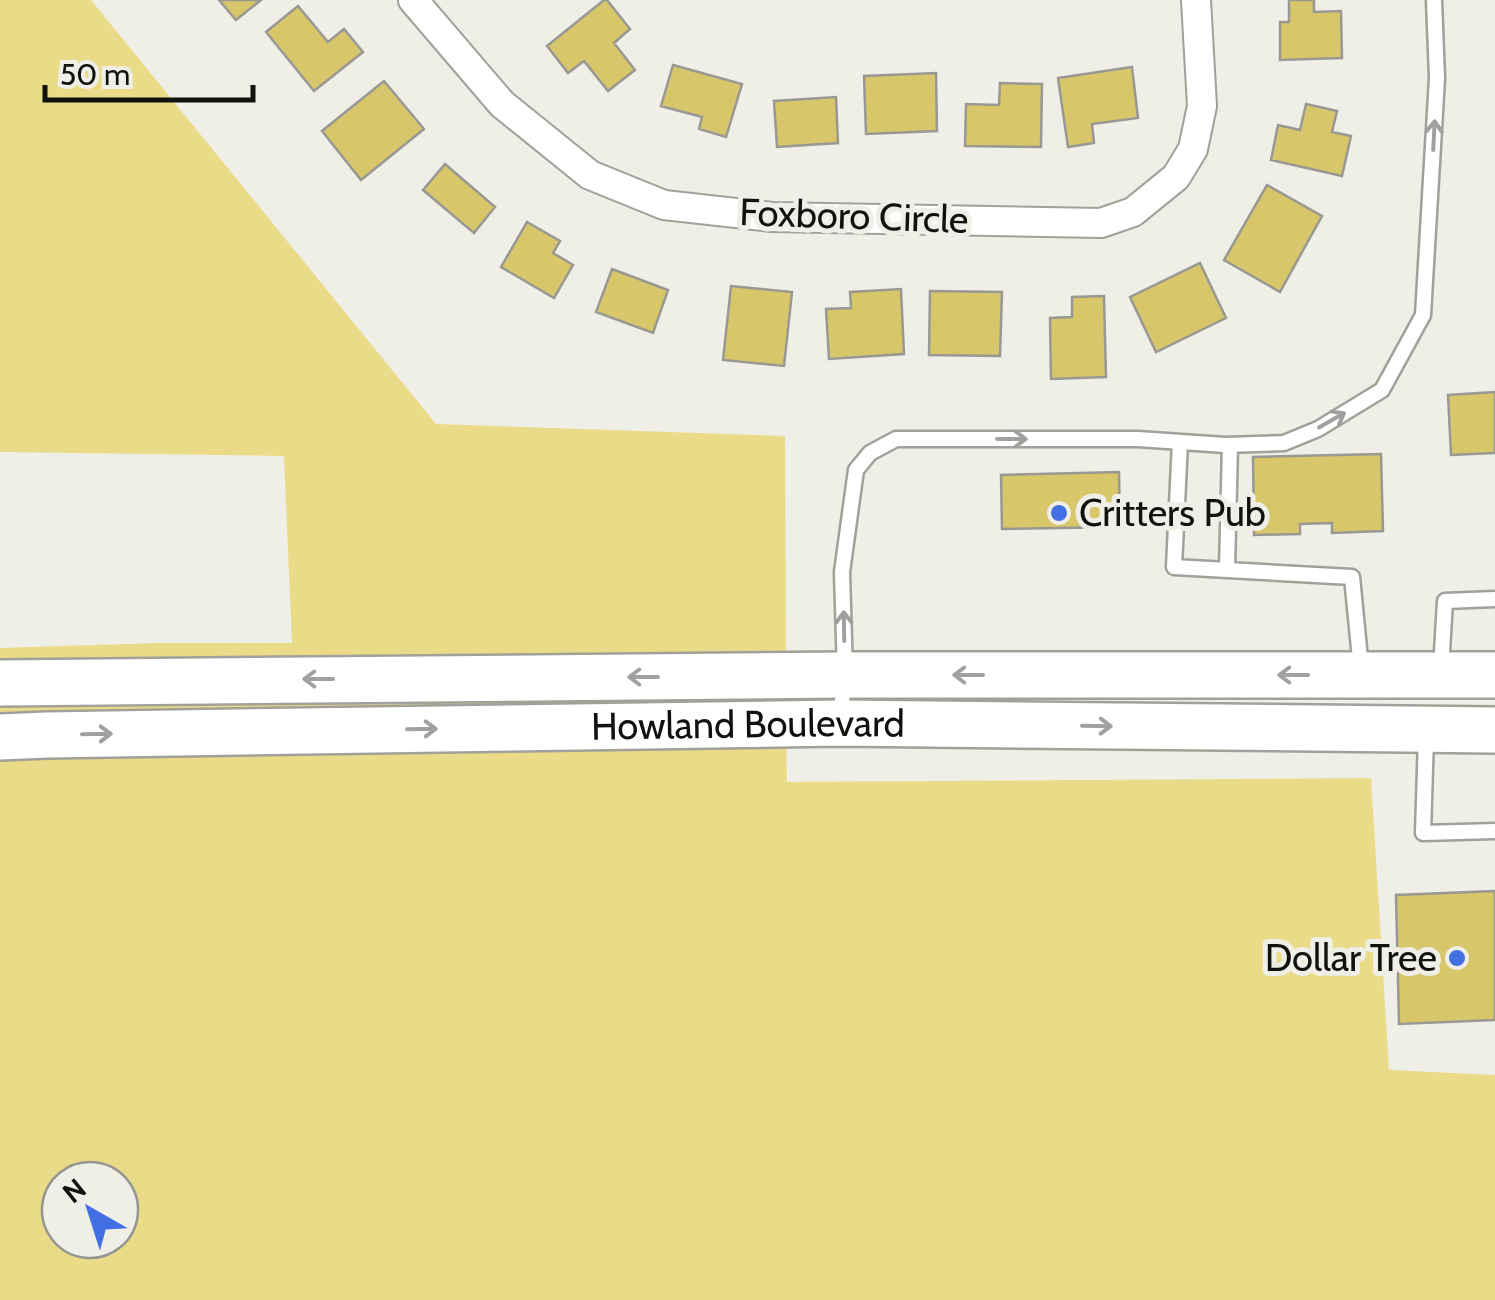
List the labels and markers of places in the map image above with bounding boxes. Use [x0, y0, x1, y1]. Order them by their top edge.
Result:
place label: Critters Pub [1079, 489, 1266, 536]
marker: Critters Pub [1048, 502, 1070, 524]
place label: Dollar Tree [1265, 934, 1437, 981]
marker: Dollar Tree [1446, 947, 1468, 969]

